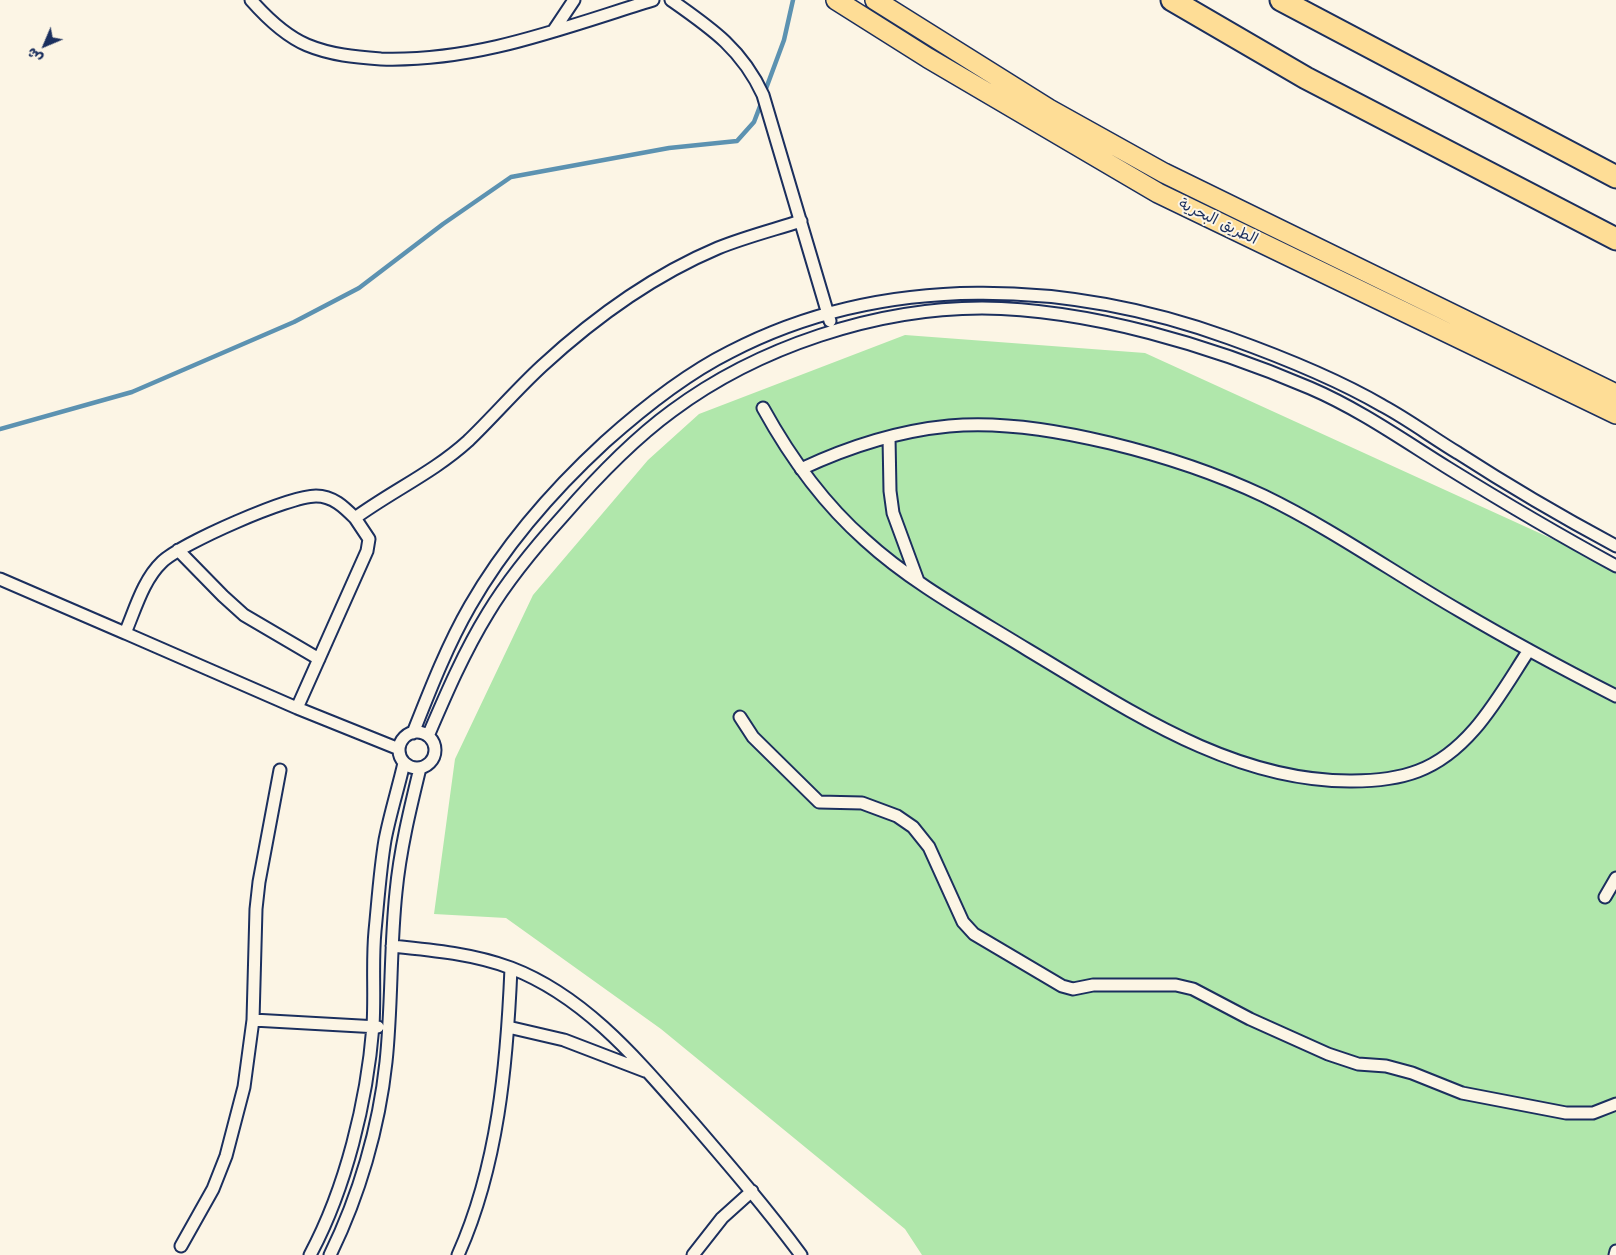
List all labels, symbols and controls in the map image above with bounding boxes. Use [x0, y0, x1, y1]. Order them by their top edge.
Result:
north arrow [20, 20, 70, 70]
text: ش [23, 44, 46, 67]
street label: الطريق البحرية [1176, 195, 1260, 249]

